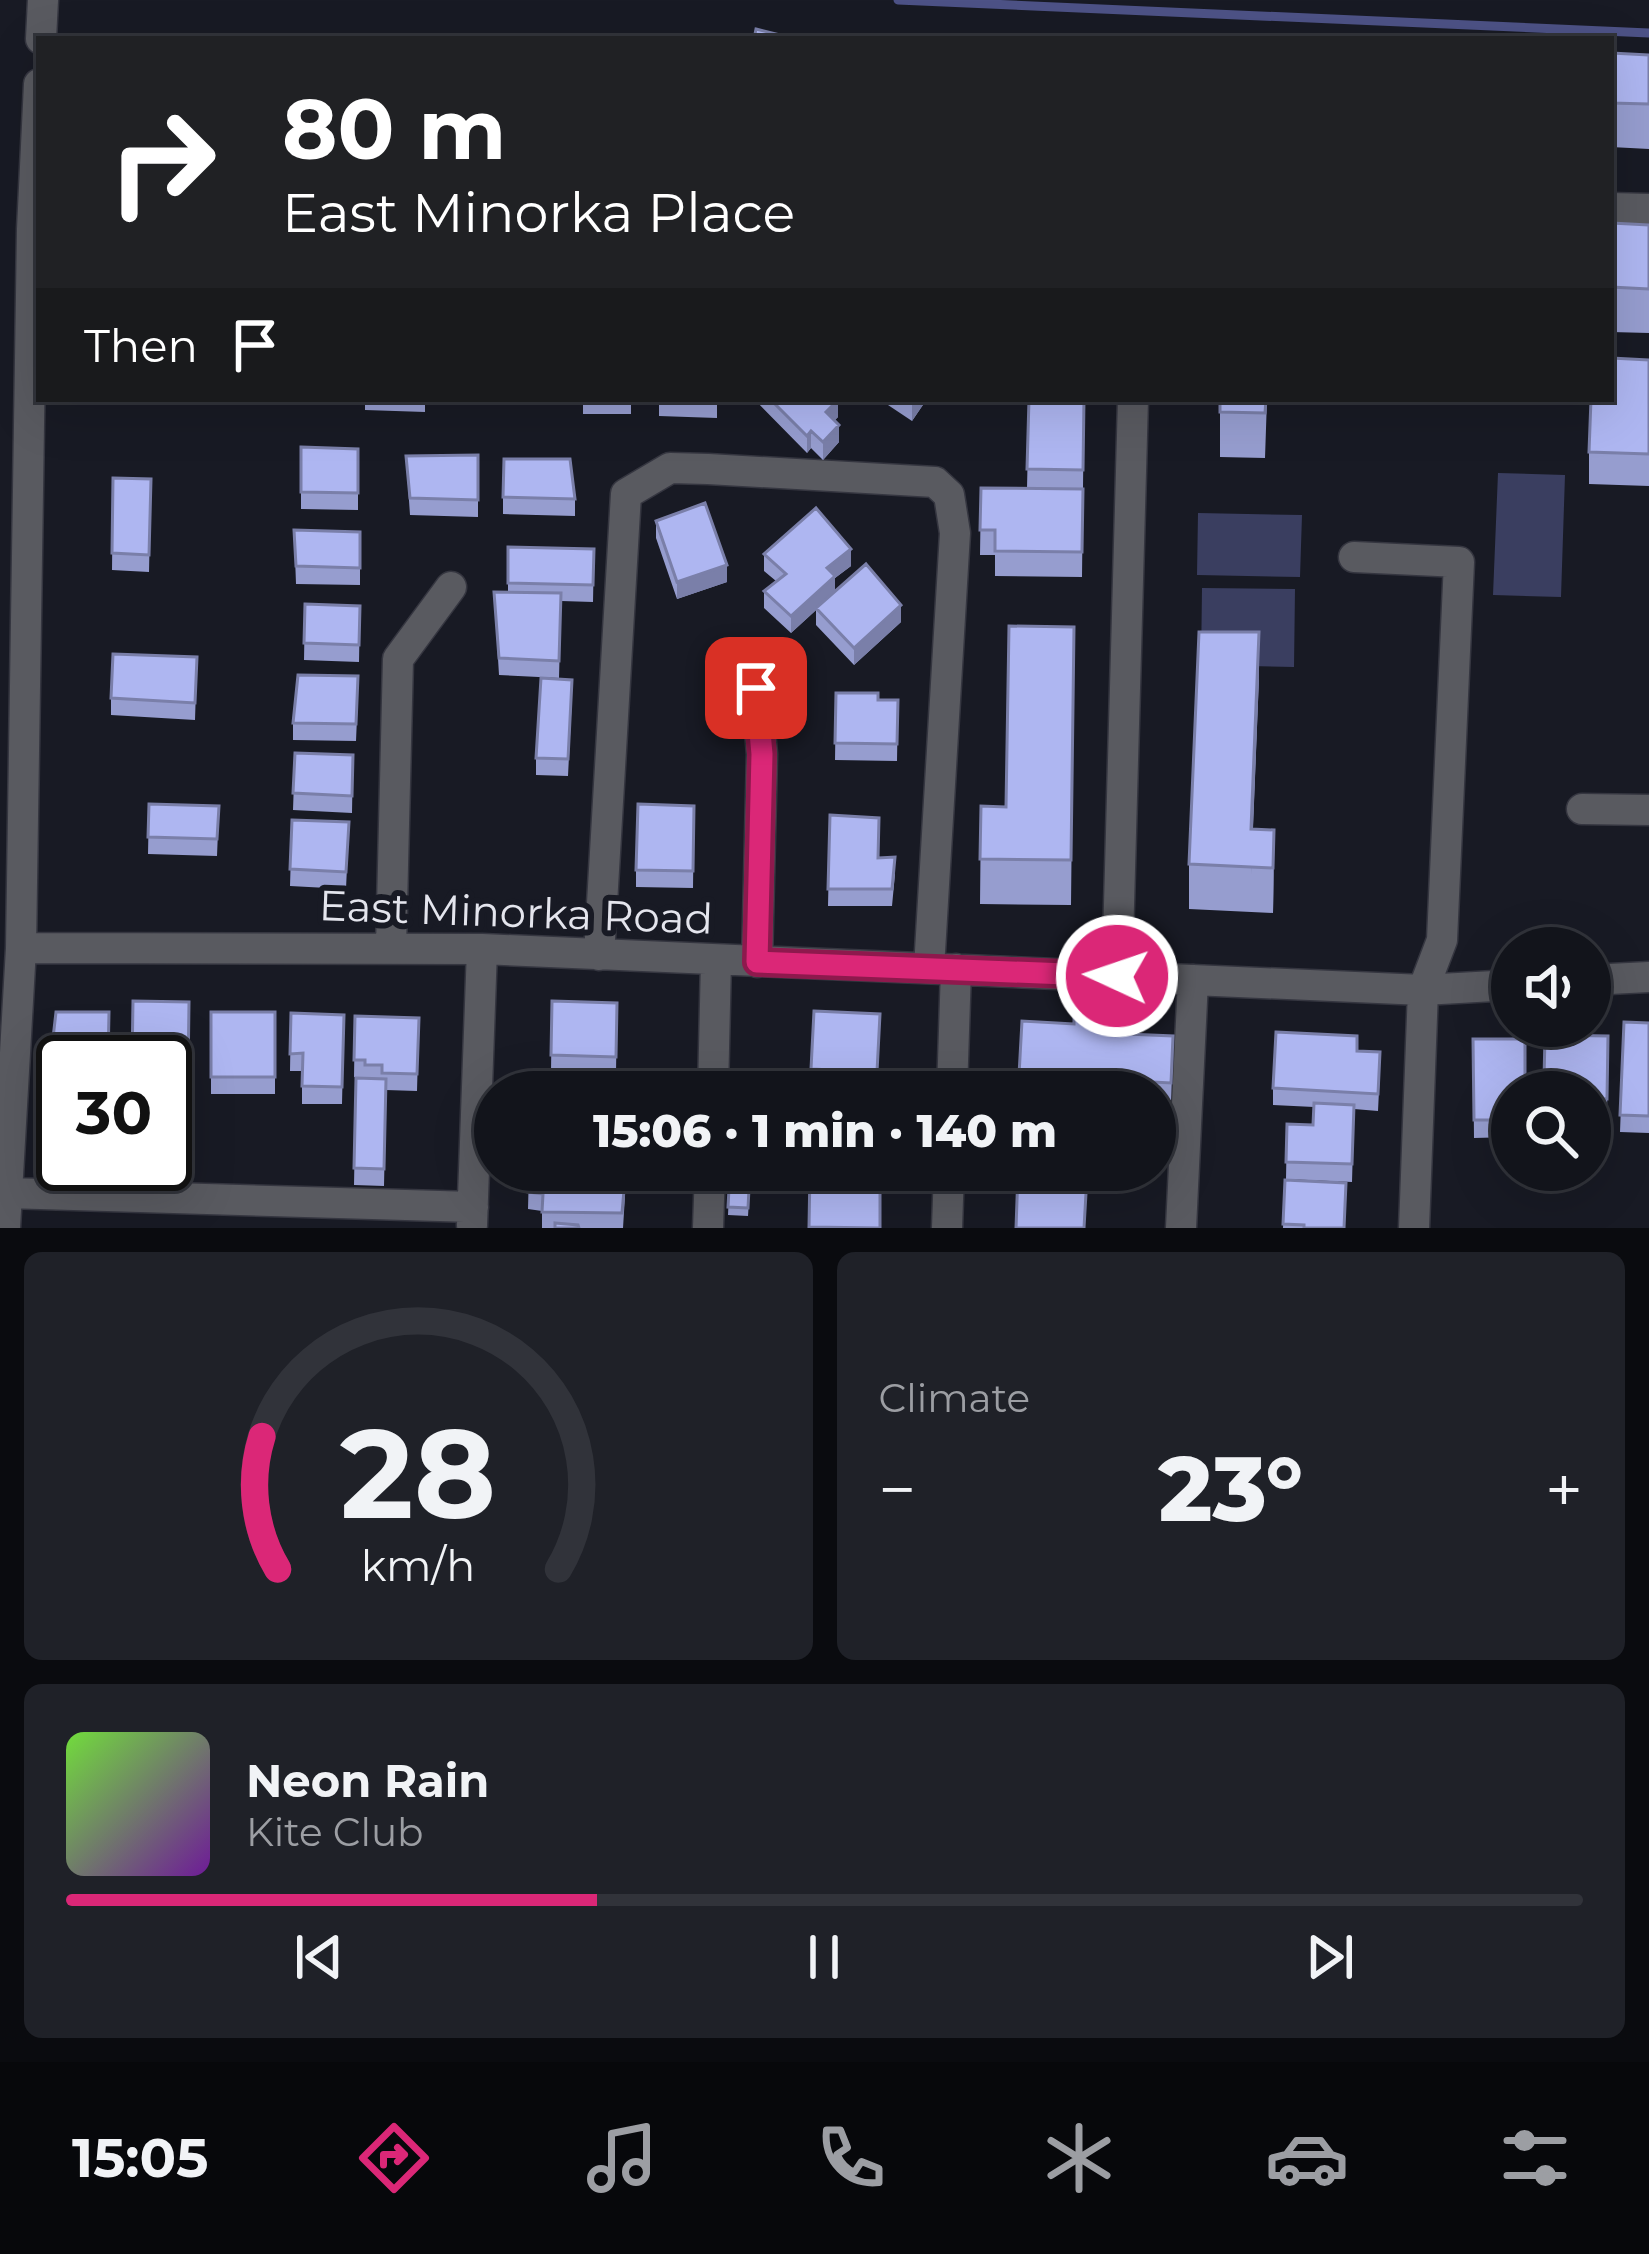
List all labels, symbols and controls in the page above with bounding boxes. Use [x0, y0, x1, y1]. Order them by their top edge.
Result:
text: 80 m [282, 78, 506, 180]
icon: right [84, 84, 240, 240]
text: East Minorka Place [282, 180, 795, 246]
icon: arrive [222, 312, 288, 378]
text: Then [84, 318, 198, 373]
pin [705, 637, 807, 739]
icon: arrive [723, 655, 789, 721]
street label: East Minorka Road [318, 879, 714, 945]
position arrow [1054, 913, 1180, 1039]
map controls [1491, 927, 1611, 1191]
button: sound [1491, 927, 1611, 1047]
speed limit sign: 30 [36, 1035, 192, 1191]
button: search [1491, 1071, 1611, 1191]
text: 15:06 · 1 min · 140 m [593, 1103, 1057, 1158]
text: Climate [879, 1374, 1030, 1422]
text: 28 [340, 1397, 496, 1549]
text: 23° [1159, 1434, 1303, 1544]
text: − [879, 1449, 916, 1530]
text: + [1545, 1449, 1583, 1530]
text: km/h [361, 1539, 475, 1592]
text: Neon Rain [246, 1753, 489, 1808]
text: Kite Club [246, 1808, 424, 1856]
icon: previous [286, 1924, 352, 1990]
icon: pause [791, 1924, 857, 1990]
icon: next [1297, 1924, 1363, 1990]
icon: directions [352, 2116, 436, 2200]
icon: music [580, 2116, 664, 2200]
icon: phone [809, 2116, 893, 2200]
icon: climate [1037, 2116, 1121, 2200]
icon: car [1265, 2116, 1349, 2200]
icon: filters [1493, 2116, 1577, 2200]
text: 15:05 [72, 2125, 208, 2191]

